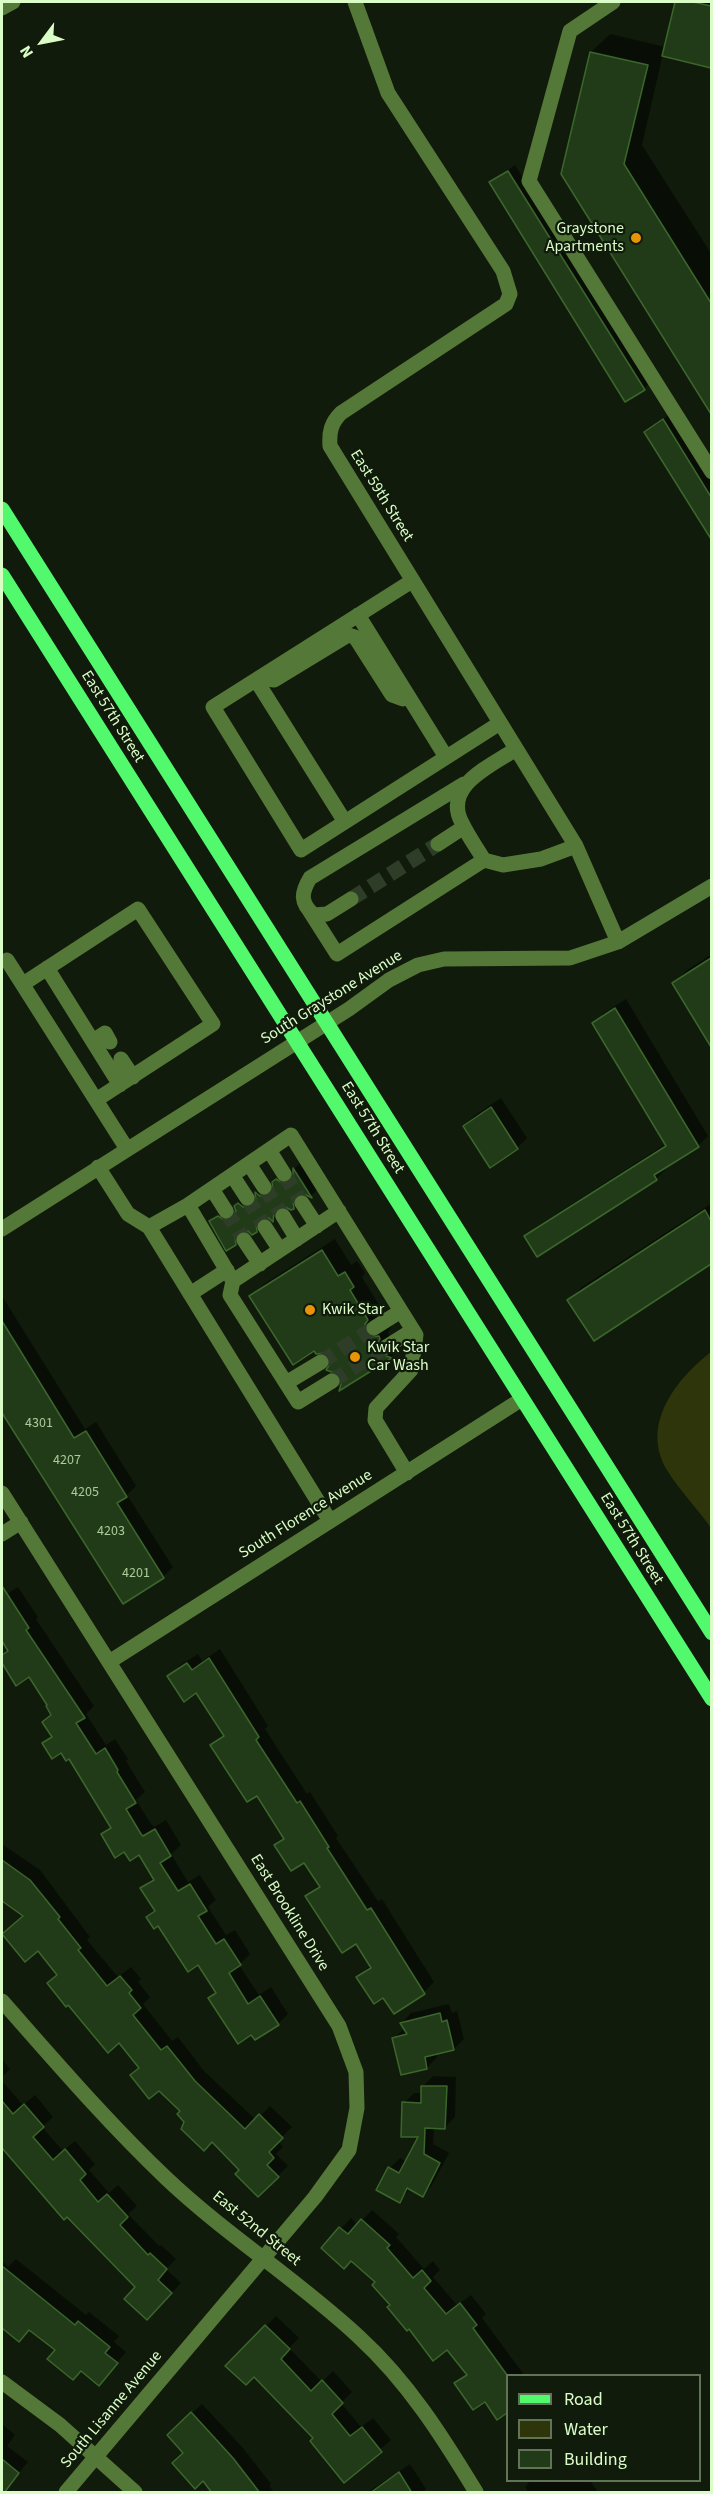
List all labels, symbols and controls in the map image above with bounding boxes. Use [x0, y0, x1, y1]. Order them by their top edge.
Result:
north arrow [12, 12, 72, 72]
text: N [15, 41, 39, 62]
place label: Graystone Apartments [546, 219, 624, 257]
marker: Graystone Apartments [629, 231, 643, 245]
street label: East 59th Street [345, 446, 417, 546]
street label: East 57th Street [76, 667, 148, 767]
street label: South Graystone Avenue [258, 947, 406, 1049]
street label: East 57th Street [336, 1078, 408, 1178]
place label: Kwik Star [322, 1300, 384, 1320]
marker: Kwik Star [303, 1303, 317, 1317]
place label: Kwik Star Car Wash [367, 1338, 429, 1376]
marker: Kwik Star Car Wash [348, 1350, 362, 1364]
house number: 4301 [25, 1416, 53, 1432]
house number: 4207 [53, 1453, 81, 1469]
street label: South Florence Avenue [236, 1466, 376, 1564]
house number: 4205 [71, 1485, 99, 1501]
street label: East 57th Street [595, 1489, 667, 1589]
house number: 4203 [97, 1524, 125, 1540]
house number: 4201 [122, 1566, 150, 1582]
street label: East Brookline Drive [245, 1851, 333, 1975]
street label: East 52nd Street [208, 2187, 304, 2271]
street label: South Lisanne Avenue [57, 2347, 167, 2473]
legend [506, 2374, 701, 2482]
text: Road [564, 2387, 603, 2412]
text: Water [564, 2417, 608, 2442]
text: Building [564, 2447, 627, 2472]

